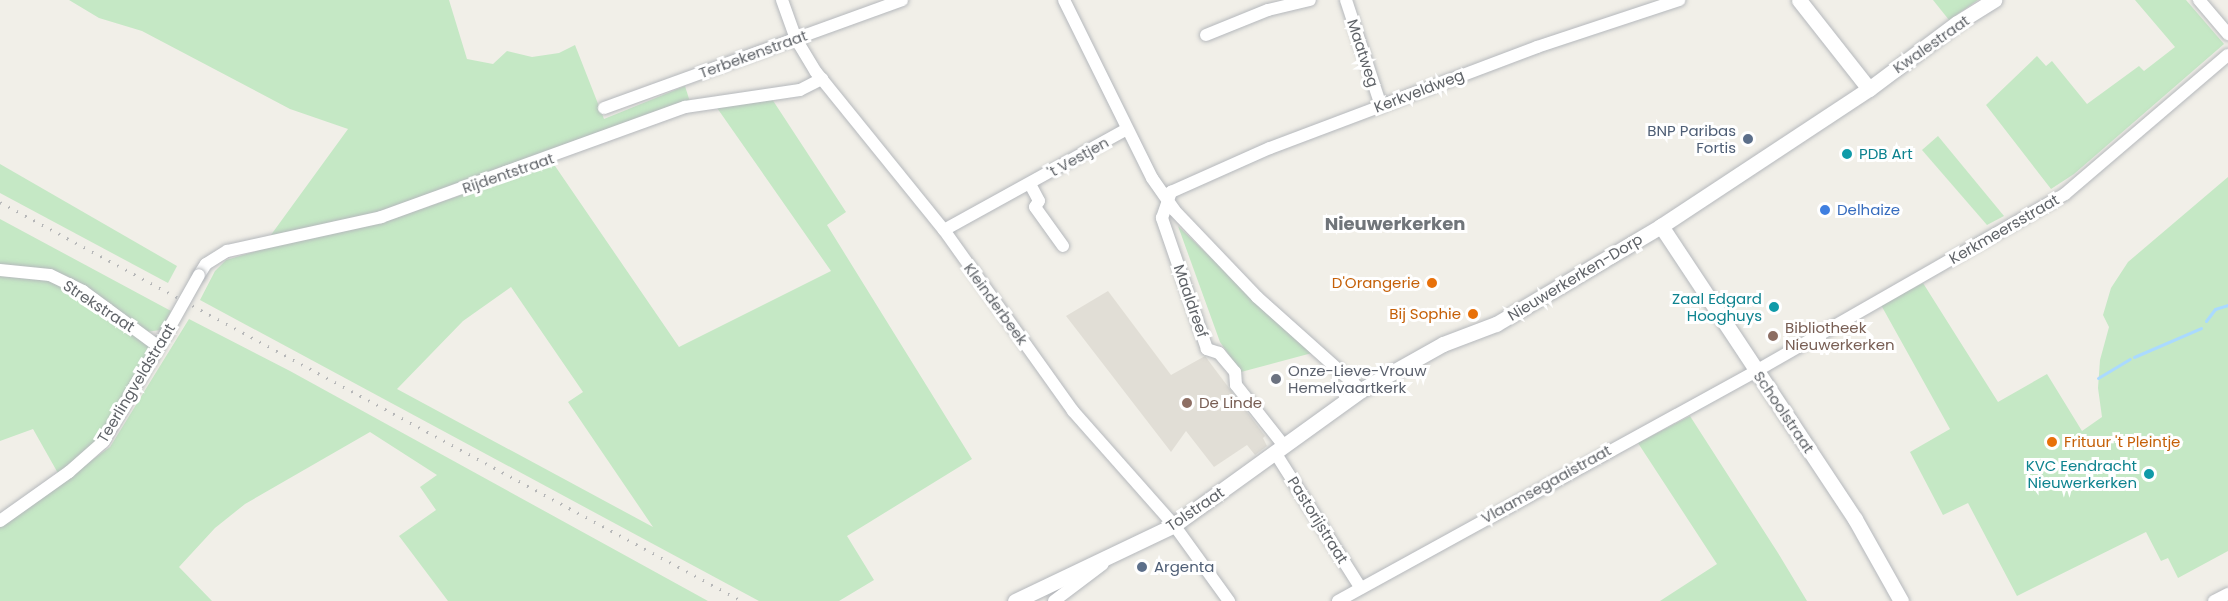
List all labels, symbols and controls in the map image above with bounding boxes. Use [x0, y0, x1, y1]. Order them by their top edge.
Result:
street label: Kwalestraat [1889, 11, 1973, 77]
street label: Maatweg [1344, 17, 1382, 89]
street label: Terbekenstraat [697, 26, 809, 82]
street label: Kerkveldweg [1371, 66, 1467, 116]
place label: BNP Paribas Fortis [1647, 121, 1736, 156]
marker: BNP Paribas Fortis [1741, 132, 1755, 146]
street label: 't Vestjen [1044, 133, 1112, 181]
place label: PDB Art [1859, 145, 1913, 163]
marker: PDB Art [1840, 147, 1854, 161]
street label: Rijdentstraat [460, 149, 556, 197]
street label: Kerkmeersstraat [1946, 190, 2062, 268]
place label: Delhaize [1837, 201, 1900, 219]
marker: Delhaize [1818, 203, 1832, 217]
district label: Nieuwerkerken [1325, 213, 1465, 235]
street label: Nieuwerkerken-Dorp [1504, 230, 1646, 324]
street label: Kleinderbeek [960, 260, 1032, 348]
street label: Maaldreef [1170, 262, 1212, 340]
place label: D'Orangerie [1332, 274, 1420, 292]
street label: Strekstraat [60, 276, 138, 336]
marker: D'Orangerie [1425, 276, 1439, 290]
place label: Zaal Edgard Hooghuys [1672, 289, 1762, 324]
marker: Zaal Edgard Hooghuys [1767, 300, 1781, 314]
place label: Bij Sophie [1389, 305, 1461, 323]
marker: Bij Sophie [1466, 307, 1480, 321]
place label: Bibliotheek Nieuwerkerken [1785, 318, 1895, 353]
street label: Teerlingveldstraat [93, 320, 179, 446]
marker: Bibliotheek Nieuwerkerken [1766, 329, 1780, 343]
place label: Onze-Lieve-Vrouw Hemelvaartkerk [1288, 361, 1426, 396]
street label: Schoolstraat [1750, 368, 1818, 456]
marker: Onze-Lieve-Vrouw Hemelvaartkerk [1269, 372, 1283, 386]
place label: De Linde [1199, 394, 1262, 412]
marker: De Linde [1180, 396, 1194, 410]
place label: Frituur 't Pleintje [2064, 433, 2180, 451]
marker: Frituur 't Pleintje [2045, 435, 2059, 449]
street label: Vlaamsegaaistraat [1478, 441, 1614, 527]
place label: KVC Eendracht Nieuwerkerken [2026, 456, 2137, 491]
marker: KVC Eendracht Nieuwerkerken [2142, 467, 2156, 481]
street label: Pastorijstraat [1284, 473, 1352, 567]
street label: Tolstraat [1163, 483, 1227, 535]
place label: Argenta [1154, 558, 1214, 576]
marker: Argenta [1135, 560, 1149, 574]

